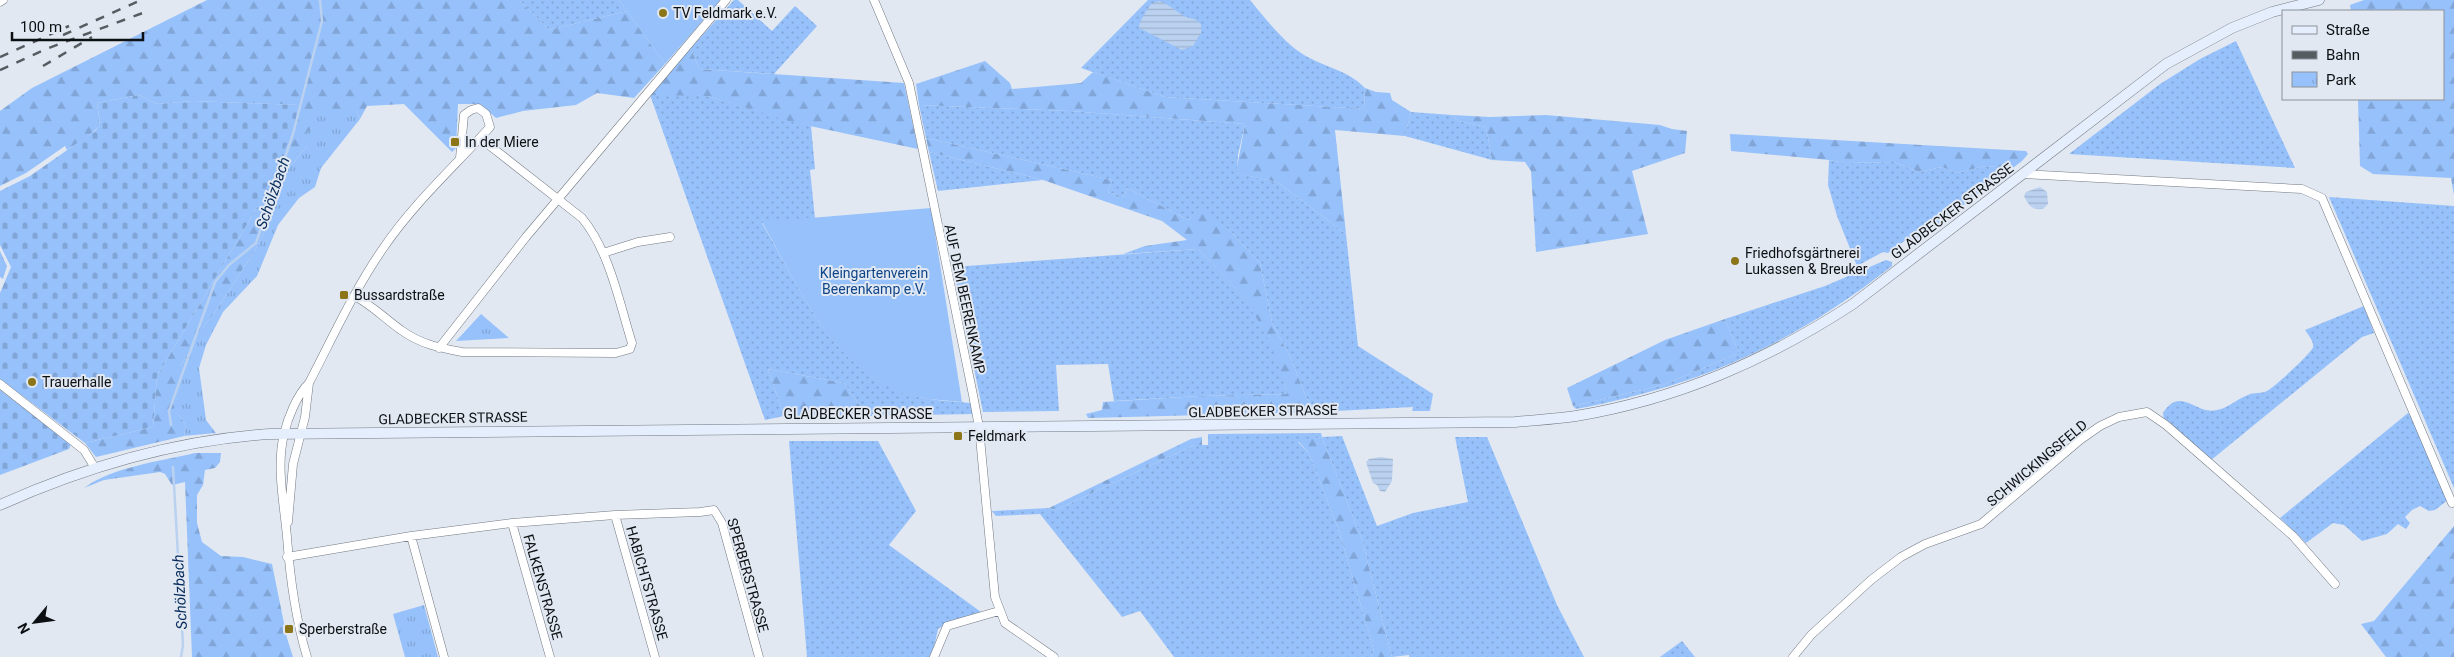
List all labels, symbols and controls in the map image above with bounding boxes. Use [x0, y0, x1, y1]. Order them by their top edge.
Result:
place label: TV Feldmark e.V. [673, 5, 778, 21]
marker: TV Feldmark e.V. [657, 7, 669, 19]
scale bar [12, 10, 144, 42]
legend [2282, 10, 2444, 100]
text: 100 m [20, 18, 62, 36]
text: Straße [2326, 21, 2370, 39]
text: Bahn [2326, 46, 2360, 64]
text: Park [2326, 71, 2357, 89]
place label: In der Miere [465, 134, 539, 150]
marker: In der Miere [449, 136, 461, 148]
water label: Schölzbach [252, 155, 294, 231]
street label: GLADBECKER STRASSE [1888, 160, 2016, 262]
street label: AUF DEM BEERENKAMP [941, 223, 989, 375]
place label: Friedhofsgärtnerei Lukassen & Breuker [1745, 245, 1868, 277]
marker: Friedhofsgärtnerei Lukassen & Breuker [1729, 255, 1741, 267]
park label: Kleingartenverein Beerenkamp e.V. [820, 265, 928, 297]
place label: Bussardstraße [354, 287, 445, 303]
marker: Bussardstraße [338, 289, 350, 301]
place label: Trauerhalle [42, 374, 111, 390]
marker: Trauerhalle [26, 376, 38, 388]
street label: GLADBECKER STRASSE [1188, 402, 1338, 420]
street label: GLADBECKER STRASSE [783, 406, 933, 422]
street label: GLADBECKER STRASSE [378, 409, 528, 427]
street label: SCHWICKINGSFELD [1984, 417, 2090, 509]
place label: Feldmark [968, 428, 1027, 444]
marker: Feldmark [952, 430, 964, 442]
street label: SPERBERSTRASSE [724, 516, 772, 634]
street label: HABICHTSTRASSE [623, 524, 671, 642]
street label: FALKENSTRASSE [520, 532, 566, 642]
water label: Schölzbach [169, 554, 191, 630]
north arrow [10, 597, 60, 647]
text: N [14, 620, 33, 637]
place label: Sperberstraße [299, 621, 387, 637]
marker: Sperberstraße [283, 623, 295, 635]

